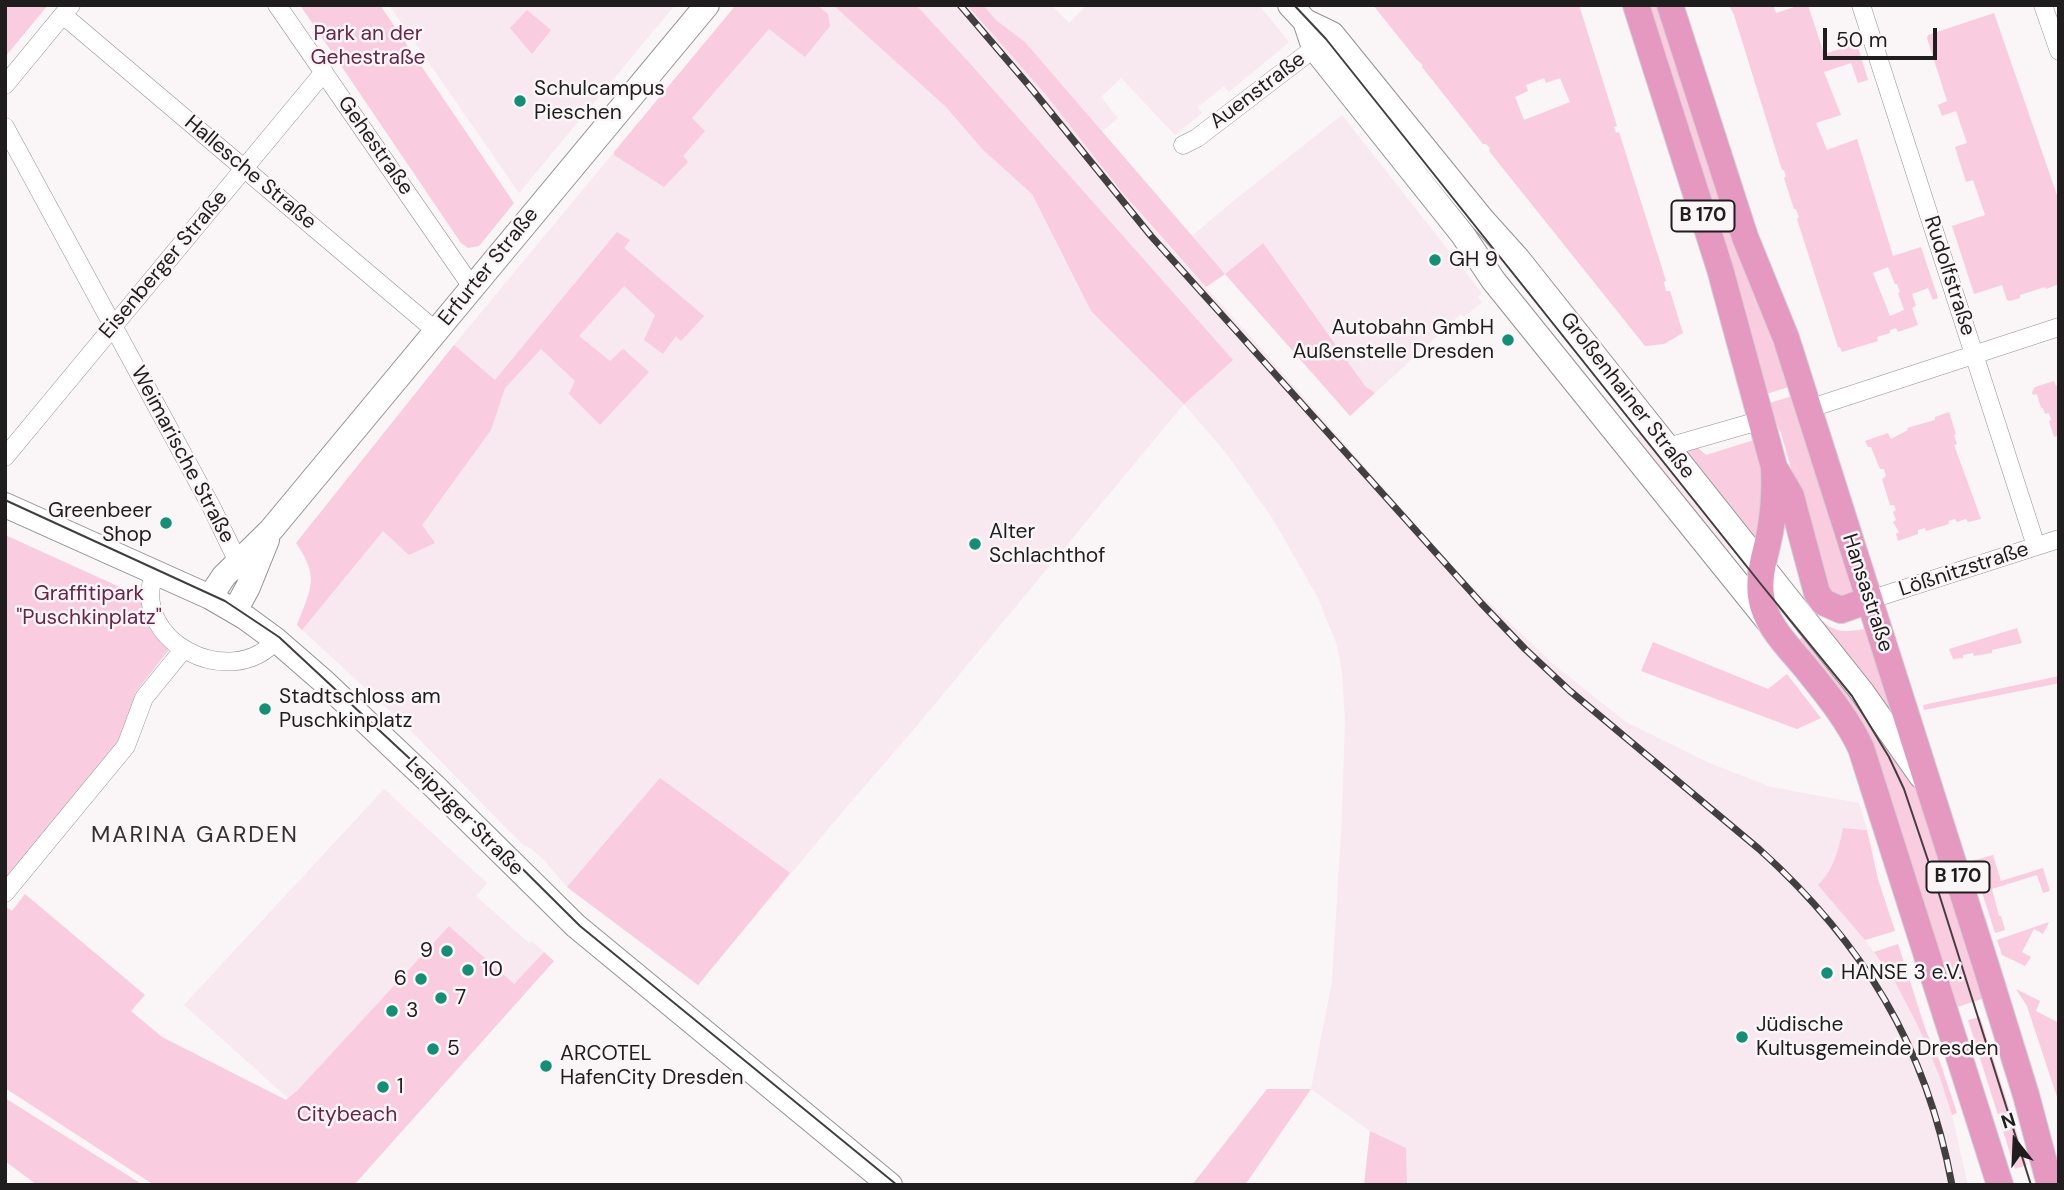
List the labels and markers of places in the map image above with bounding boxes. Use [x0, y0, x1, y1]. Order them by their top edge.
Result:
place label: Schulcampus Pieschen [534, 76, 665, 126]
marker: Schulcampus Pieschen [512, 93, 528, 109]
place label: GH 9 [1449, 247, 1498, 273]
marker: GH 9 [1427, 252, 1443, 268]
place label: Autobahn GmbH Außenstelle Dresden [1292, 315, 1494, 365]
marker: Autobahn GmbH Außenstelle Dresden [1500, 332, 1516, 348]
place label: Greenbeer Shop [48, 498, 152, 548]
marker: Greenbeer Shop [158, 515, 174, 531]
place label: Alter Schlachthof [989, 519, 1105, 569]
marker: Alter Schlachthof [967, 536, 983, 552]
place label: Stadtschloss am Puschkinplatz [279, 684, 441, 734]
marker: Stadtschloss am Puschkinplatz [257, 701, 273, 717]
place label: 9 [420, 938, 433, 964]
marker: 9 [439, 943, 455, 959]
place label: 10 [482, 957, 503, 983]
place label: HANSE 3 e.V. [1841, 960, 1962, 986]
marker: 10 [460, 962, 476, 978]
marker: HANSE 3 e.V. [1819, 965, 1835, 981]
place label: 6 [394, 966, 407, 992]
marker: 6 [413, 971, 429, 987]
place label: 7 [455, 985, 466, 1011]
marker: 7 [433, 990, 449, 1006]
place label: 3 [406, 998, 418, 1024]
marker: 3 [384, 1003, 400, 1019]
place label: Jüdische Kultusgemeinde Dresden [1756, 1012, 1999, 1062]
marker: Jüdische Kultusgemeinde Dresden [1734, 1029, 1750, 1045]
place label: 5 [447, 1036, 460, 1062]
marker: 5 [425, 1041, 441, 1057]
place label: ARCOTEL HafenCity Dresden [560, 1041, 743, 1091]
marker: ARCOTEL HafenCity Dresden [538, 1058, 554, 1074]
place label: 1 [397, 1074, 404, 1100]
marker: 1 [375, 1079, 391, 1095]

